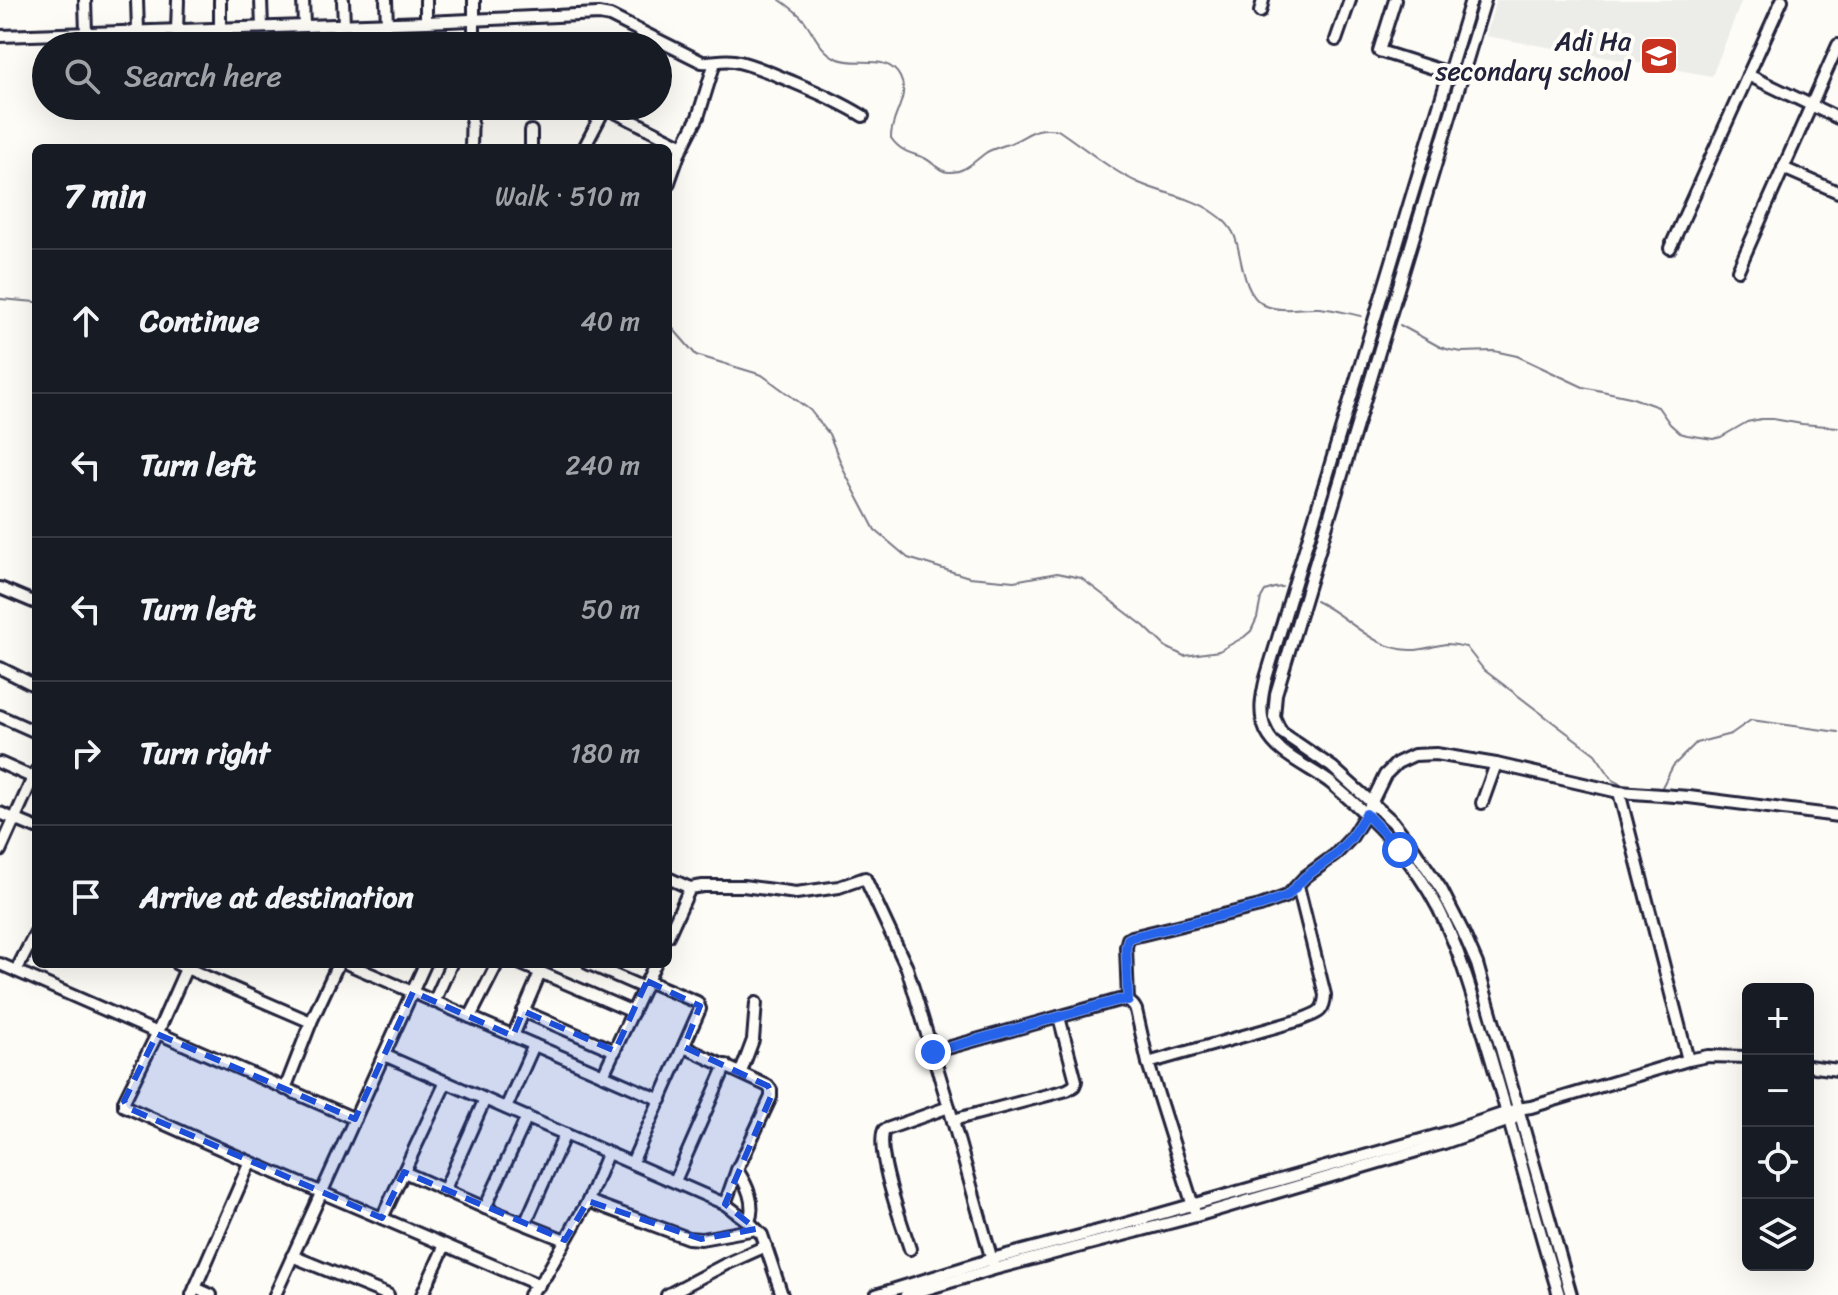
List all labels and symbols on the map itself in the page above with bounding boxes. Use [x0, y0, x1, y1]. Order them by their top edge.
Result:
place label: Adi Ha secondary school [1435, 18, 1632, 94]
school or university icon: Adi Ha secondary school [1638, 35, 1680, 77]
route start [1382, 832, 1418, 868]
route end [915, 1034, 951, 1070]

